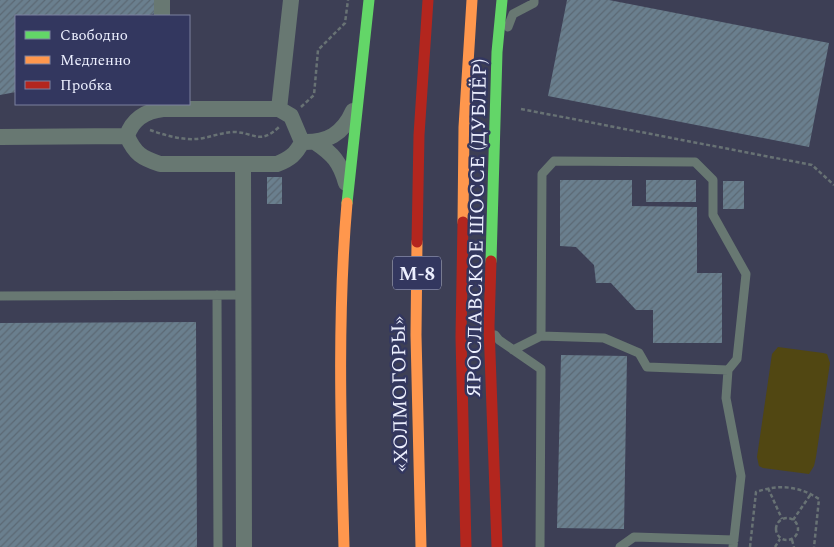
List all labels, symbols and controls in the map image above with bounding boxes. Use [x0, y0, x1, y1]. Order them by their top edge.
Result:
legend [15, 15, 190, 105]
text: Свободно [60, 24, 128, 47]
text: Медленно [60, 49, 131, 72]
street label: ЯРОСЛАВСКОЕ ШОССЕ (ДУБЛЁР) [459, 58, 495, 398]
text: Пробка [60, 74, 113, 97]
road number: М-8 [393, 256, 441, 290]
street label: «ХОЛМОГОРЫ» [384, 315, 416, 472]

